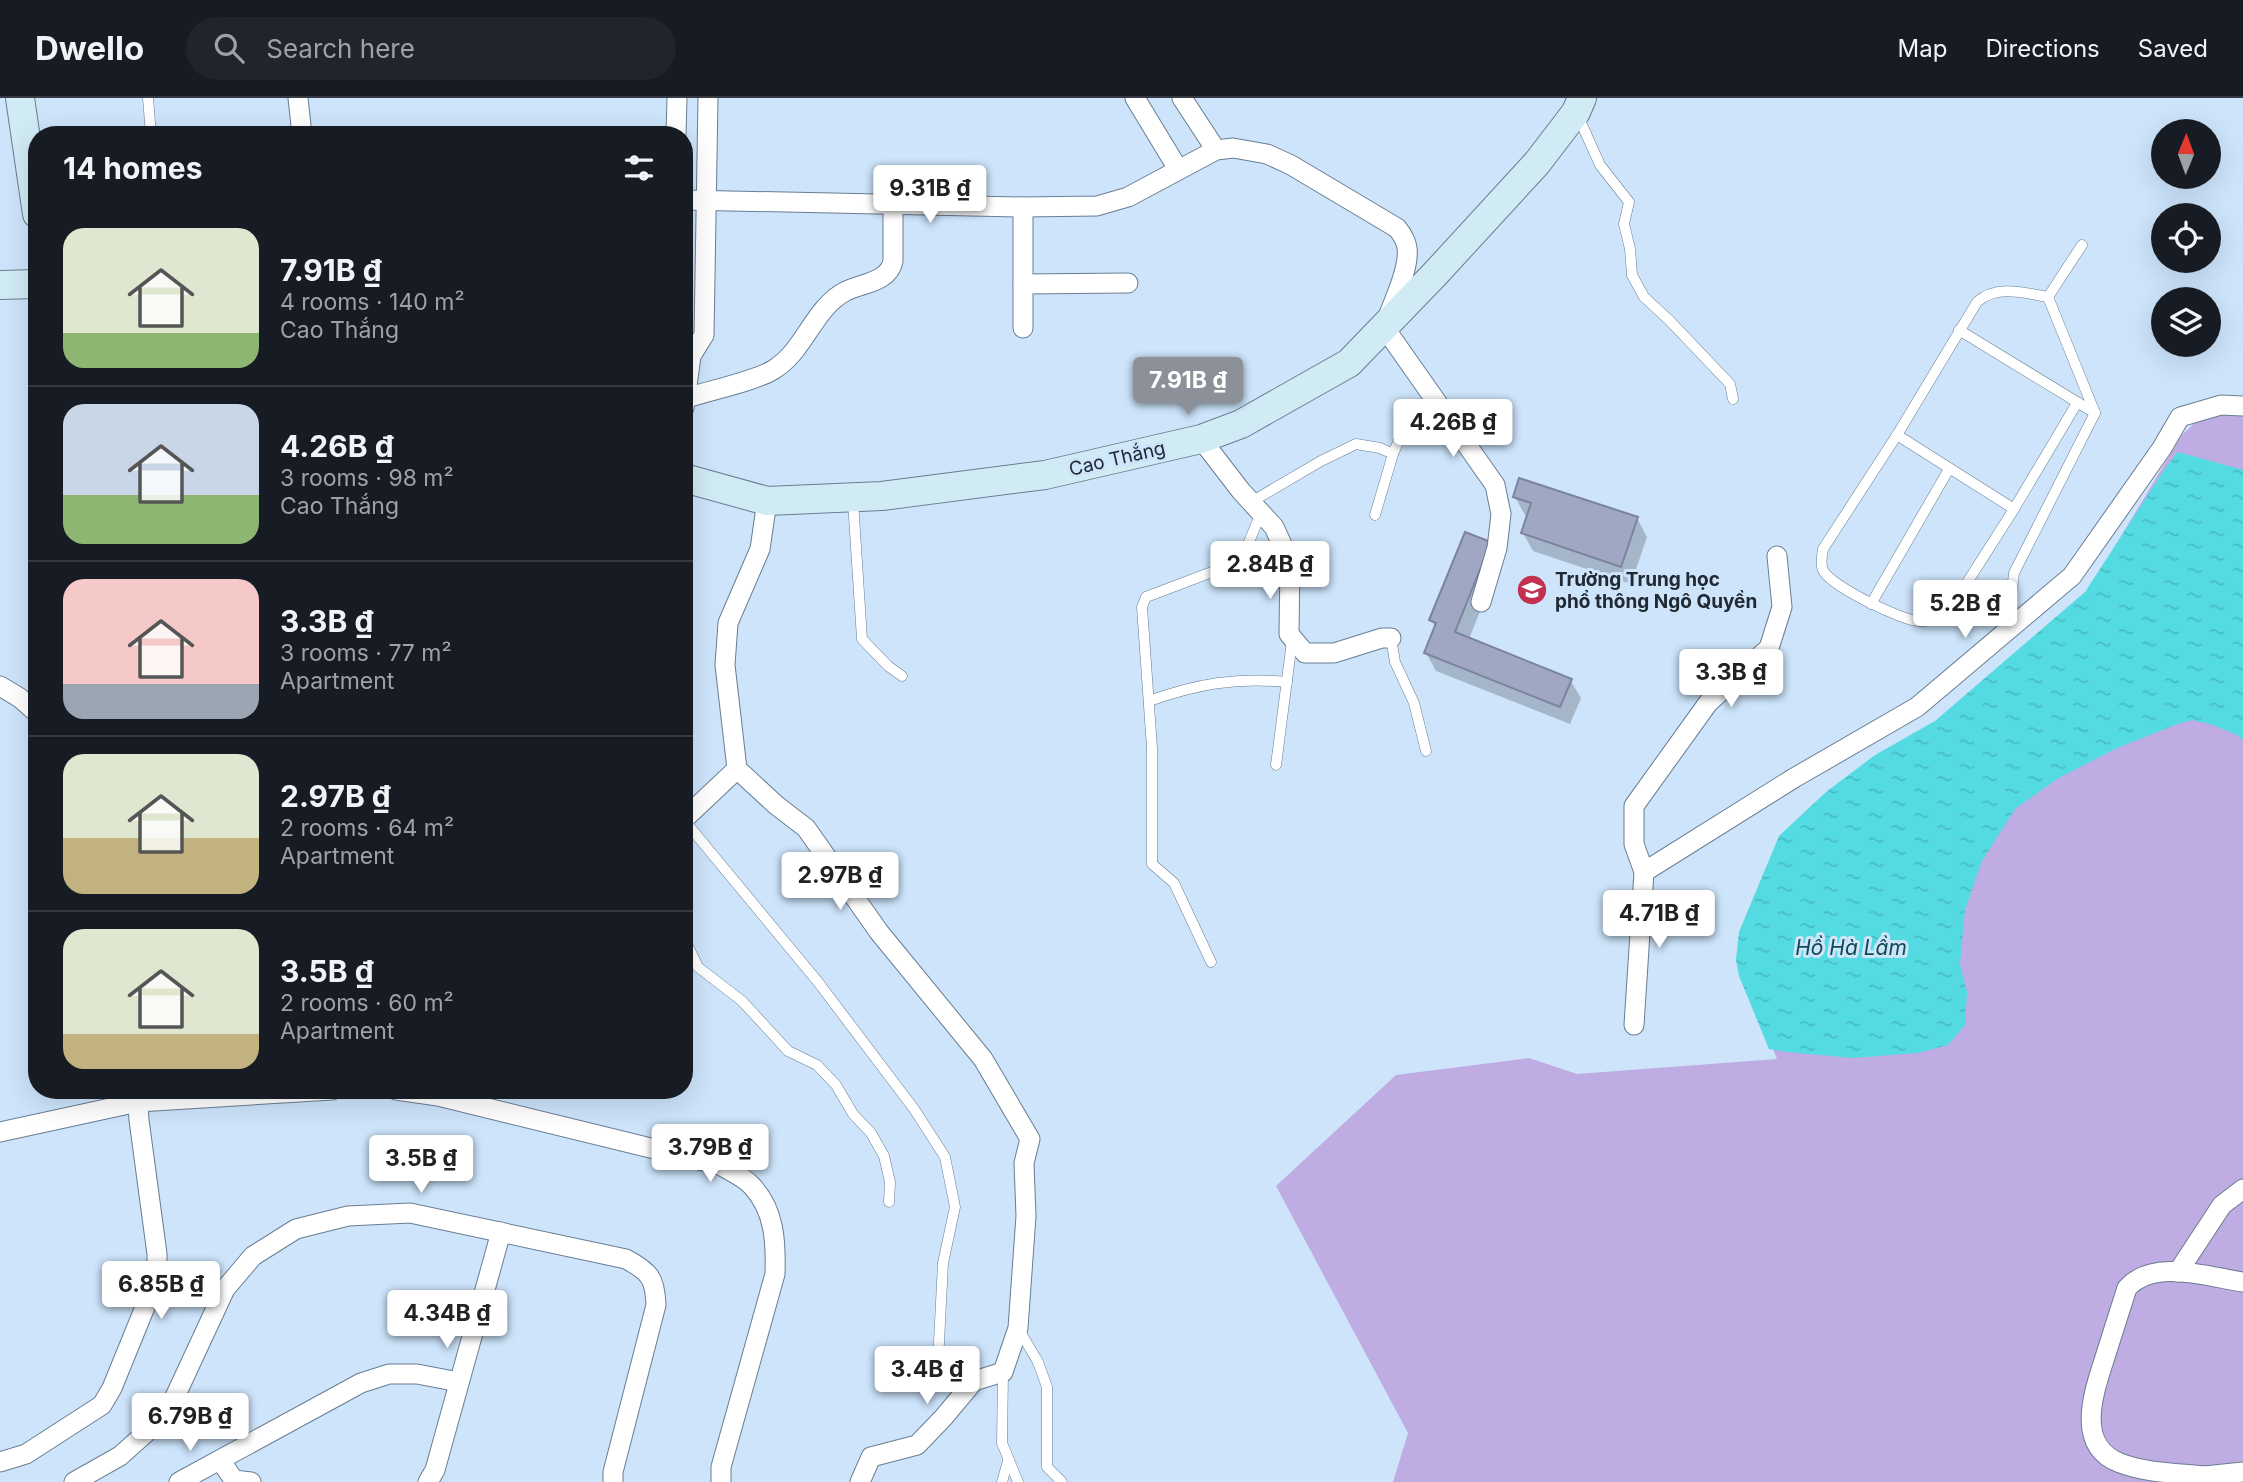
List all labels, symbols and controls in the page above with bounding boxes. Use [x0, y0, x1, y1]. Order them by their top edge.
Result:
search box [186, 17, 676, 80]
text: Dwello [35, 28, 144, 68]
icon: search [210, 29, 248, 67]
text: Search here [266, 33, 415, 64]
text: Map [1898, 34, 1947, 63]
text: Directions [1985, 34, 2100, 63]
text: Saved [2138, 34, 2208, 63]
north arrow [2151, 119, 2221, 189]
map controls [2151, 119, 2221, 357]
icon: filters [620, 149, 658, 187]
text: 14 homes [63, 150, 202, 186]
pin: 9.31B ₫ [865, 166, 995, 225]
text: 9.31B ₫ [889, 174, 971, 202]
button: locate [2151, 203, 2221, 273]
text: 7.91B ₫ [280, 252, 382, 288]
icon: home [119, 256, 203, 340]
button: layers [2151, 287, 2221, 357]
text: 4 rooms · 140 m² [280, 288, 465, 316]
text: Cao Thắng [280, 316, 399, 344]
pin: 7.91B ₫ [1123, 358, 1253, 417]
text: 7.91B ₫ [1149, 366, 1227, 394]
pin: 4.26B ₫ [1388, 400, 1518, 459]
text: 4.26B ₫ [1409, 408, 1497, 436]
text: 4.26B ₫ [280, 428, 394, 464]
icon: home [119, 432, 203, 516]
street label: Cao Thắng [1067, 436, 1168, 481]
text: 3 rooms · 98 m² [280, 464, 454, 492]
text: Cao Thắng [280, 492, 399, 520]
pin: 2.84B ₫ [1205, 542, 1335, 601]
text: 2.84B ₫ [1226, 550, 1314, 578]
place label: Trường Trung học phổ thông Ngô Quyền [1555, 568, 1757, 613]
school or university icon: Trường Trung học phổ thông Ngô Quyền [1515, 573, 1549, 607]
pin: 5.2B ₫ [1908, 580, 2022, 640]
text: 5.2B ₫ [1929, 589, 2001, 617]
text: 3.3B ₫ [280, 603, 373, 639]
icon: home [119, 607, 203, 691]
text: 3 rooms · 77 m² [280, 639, 452, 667]
pin: 3.3B ₫ [1674, 650, 1788, 709]
text: 3.3B ₫ [1695, 658, 1767, 686]
text: Apartment [280, 667, 394, 695]
text: 2.97B ₫ [280, 778, 391, 814]
icon: home [119, 782, 203, 866]
text: 2 rooms · 64 m² [280, 814, 454, 842]
text: Apartment [280, 842, 394, 870]
pin: 2.97B ₫ [775, 852, 905, 912]
text: 2.97B ₫ [798, 861, 882, 889]
pin: 4.71B ₫ [1594, 890, 1724, 950]
text: 4.71B ₫ [1619, 899, 1699, 927]
water label: Hồ Hà Lầm [1795, 935, 1907, 960]
text: 3.5B ₫ [280, 953, 374, 989]
icon: home [119, 957, 203, 1041]
text: 2 rooms · 60 m² [280, 989, 454, 1017]
text: Apartment [280, 1017, 394, 1045]
pin: 3.79B ₫ [645, 1124, 775, 1184]
text: 3.79B ₫ [668, 1133, 752, 1161]
pin: 3.5B ₫ [364, 1136, 478, 1195]
text: 3.5B ₫ [385, 1144, 457, 1172]
pin: 6.85B ₫ [96, 1262, 226, 1321]
text: 6.85B ₫ [118, 1270, 204, 1298]
pin: 4.34B ₫ [382, 1290, 512, 1350]
text: 4.34B ₫ [403, 1299, 491, 1327]
pin: 3.4B ₫ [870, 1346, 984, 1406]
text: 3.4B ₫ [891, 1355, 963, 1383]
pin: 6.79B ₫ [125, 1394, 255, 1453]
text: 6.79B ₫ [148, 1402, 232, 1430]

